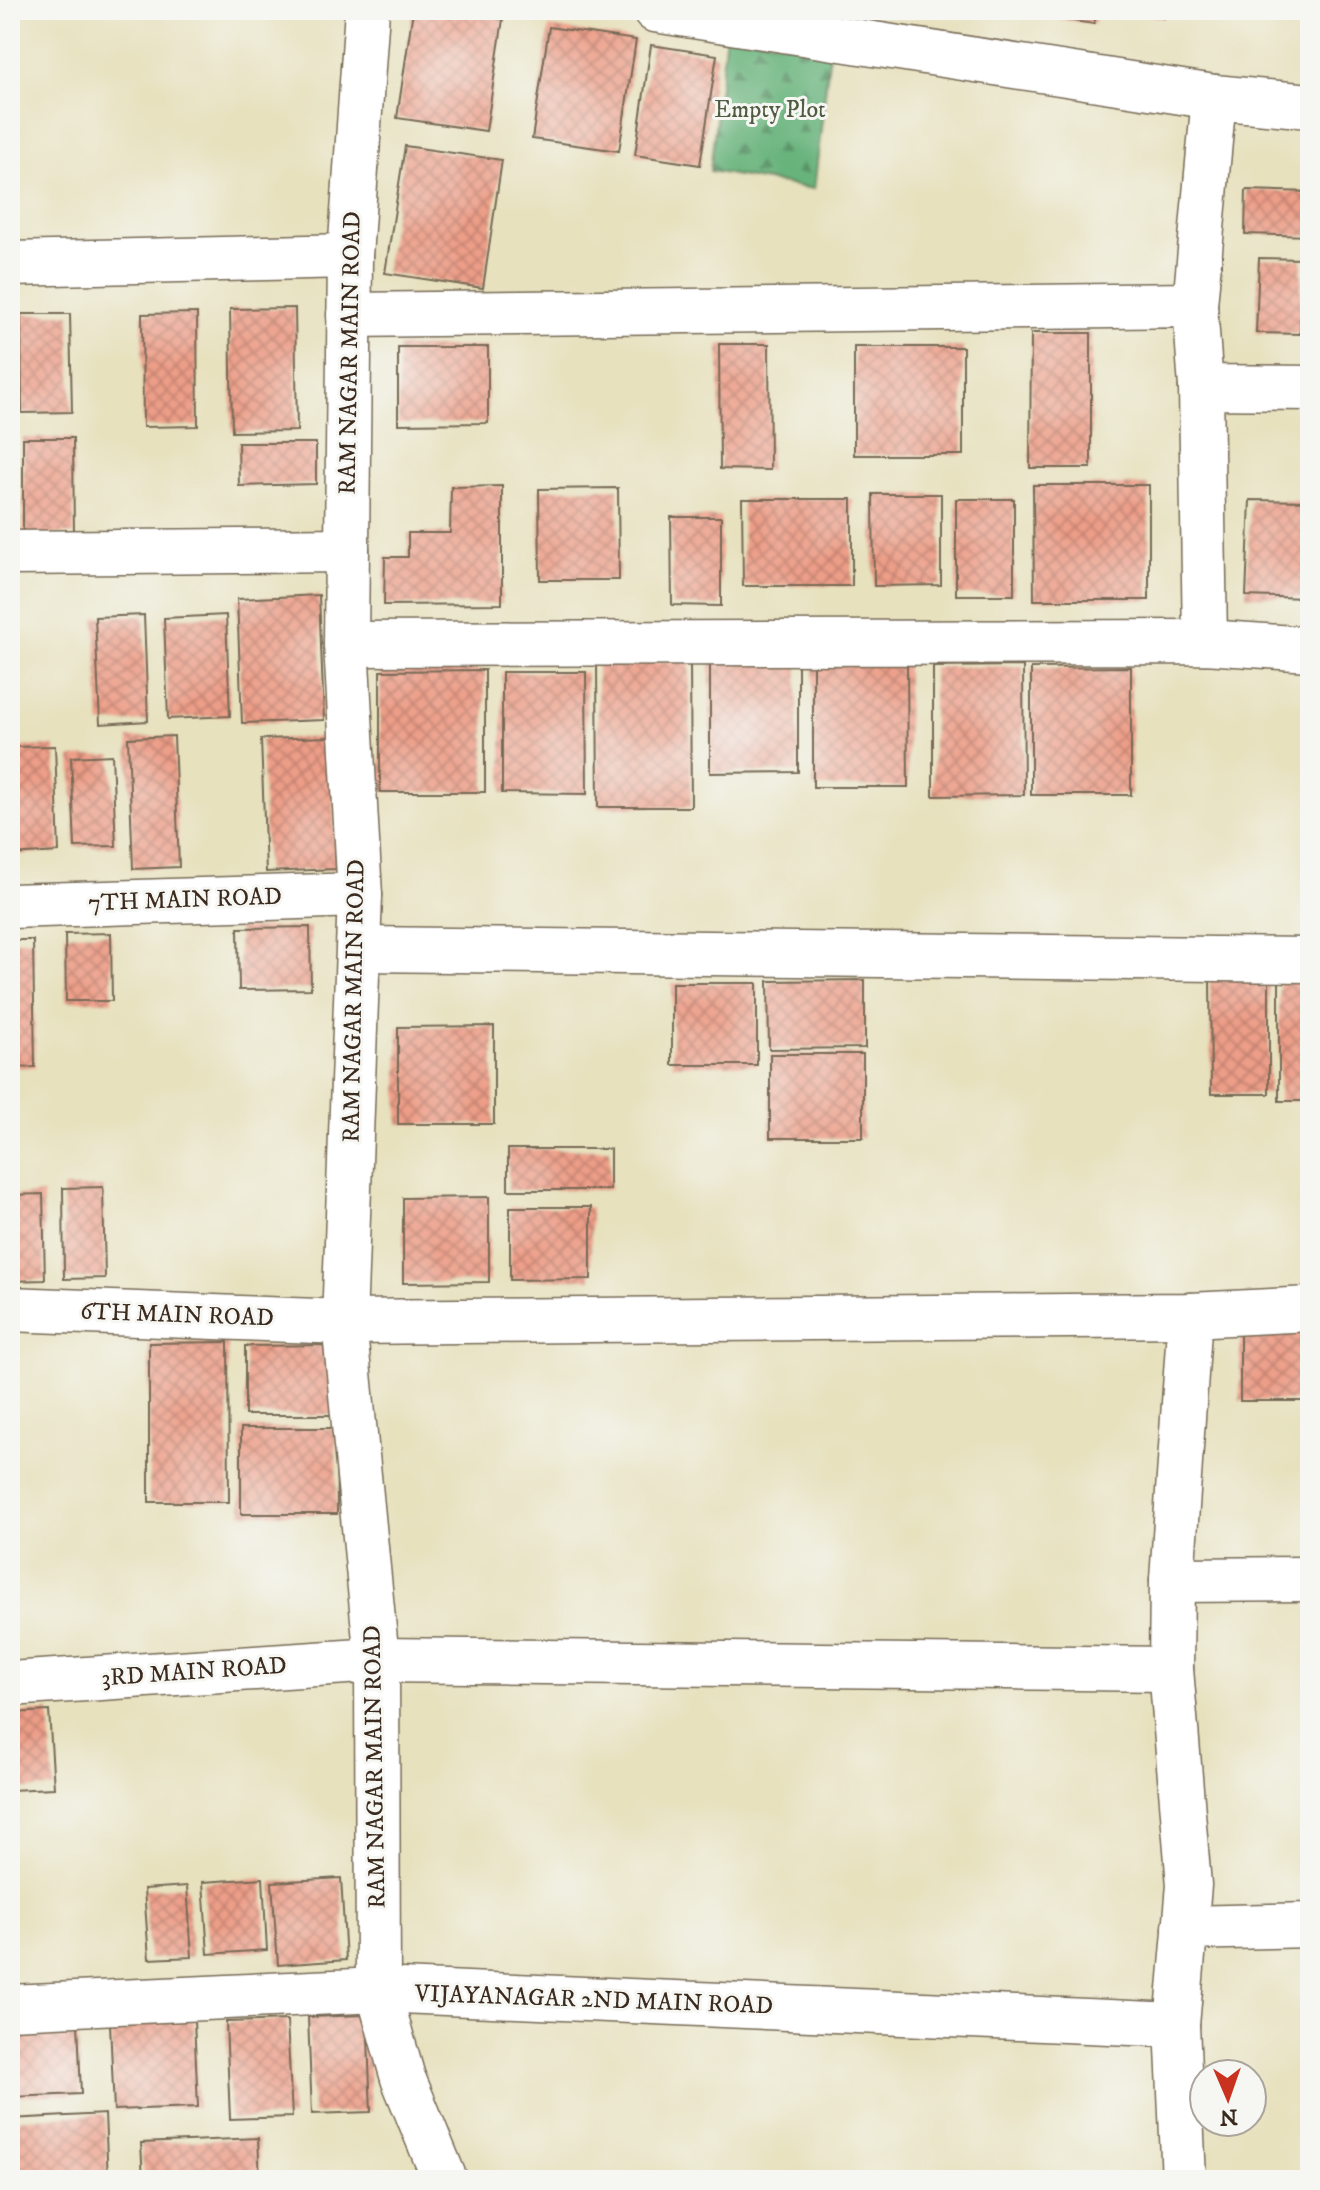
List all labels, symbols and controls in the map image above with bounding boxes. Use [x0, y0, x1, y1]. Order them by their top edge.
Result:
park label: Empty Plot [714, 95, 826, 125]
street label: RAM NAGAR MAIN ROAD [333, 211, 367, 495]
street label: RAM NAGAR MAIN ROAD [337, 859, 371, 1143]
street label: 7TH MAIN ROAD [88, 882, 282, 918]
street label: 6TH MAIN ROAD [80, 1297, 274, 1333]
street label: RAM NAGAR MAIN ROAD [358, 1625, 392, 1909]
street label: 3RD MAIN ROAD [100, 1651, 288, 1693]
street label: VIJAYANAGAR 2ND MAIN ROAD [413, 1979, 774, 2021]
north arrow [1188, 2058, 1268, 2138]
text: N [1219, 2103, 1238, 2130]

